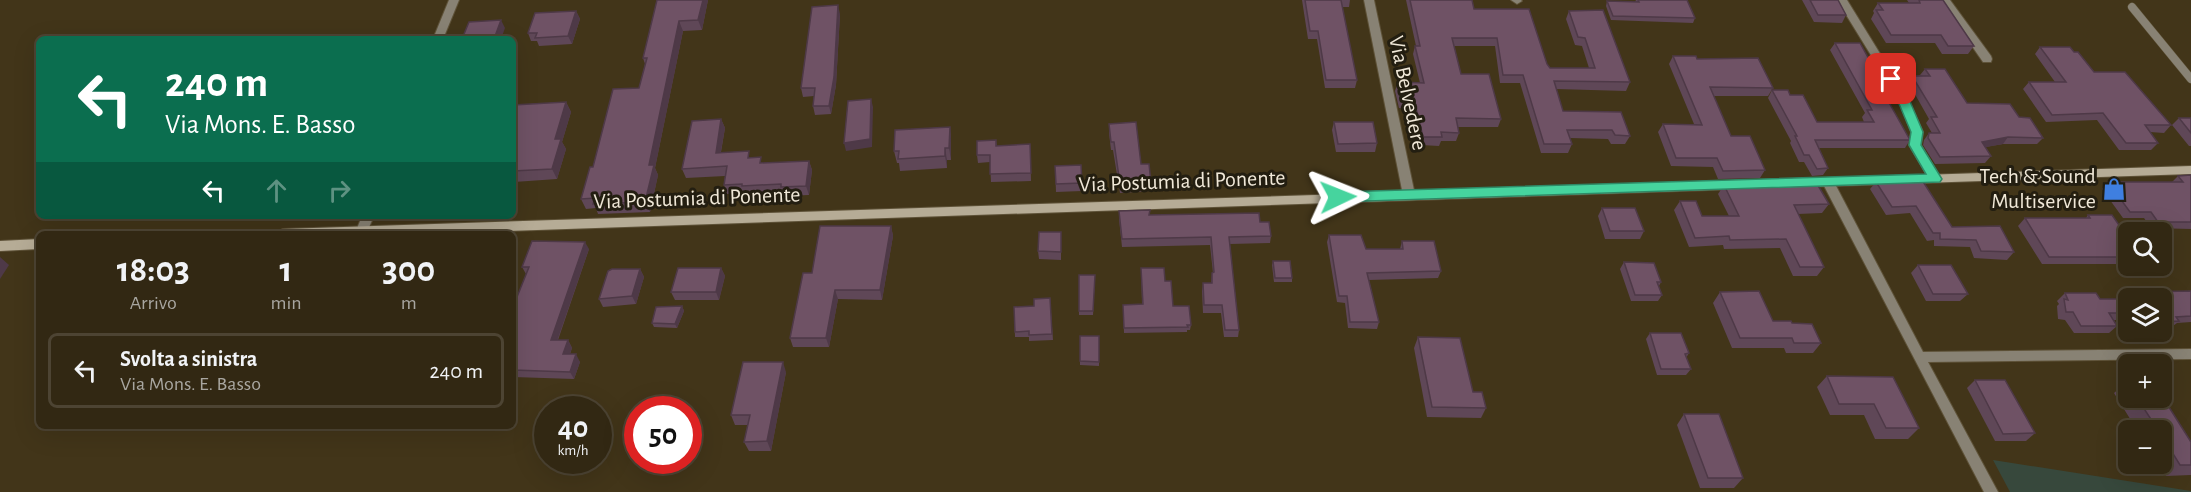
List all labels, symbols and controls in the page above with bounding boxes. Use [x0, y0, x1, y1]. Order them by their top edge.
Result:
street label: Via Belvedere [1385, 34, 1431, 152]
pin [1865, 53, 1916, 104]
icon: left [66, 60, 144, 138]
text: 240 m [165, 62, 268, 104]
icon: arrive [1874, 62, 1907, 95]
text: Via Mons. E. Basso [165, 111, 355, 138]
position arrow [1306, 165, 1370, 229]
place label: Tech & Sound Multiservice [1980, 165, 2096, 212]
street label: Via Postumia di Ponente [1078, 166, 1286, 196]
icon: left [197, 174, 230, 207]
icon: ahead [260, 174, 293, 207]
icon: right [323, 174, 356, 207]
shop icon: Tech & Sound Multiservice [2101, 176, 2127, 202]
street label: Via Postumia di Ponente [593, 183, 801, 213]
map controls [2118, 222, 2172, 474]
button: search [2118, 222, 2172, 276]
text: 18:03 [117, 252, 190, 288]
text: 1 [280, 252, 293, 288]
text: 300 [382, 252, 435, 288]
button: layers [2118, 288, 2172, 342]
text: Arrivo [130, 293, 177, 313]
text: min [271, 293, 302, 313]
text: m [401, 293, 417, 313]
text: Svolta a sinistra [120, 348, 257, 370]
icon: left [69, 354, 102, 387]
button: + [2118, 354, 2172, 408]
text: 240 m [430, 360, 483, 382]
text: Via Mons. E. Basso [120, 374, 261, 394]
speed limit sign: 50 [624, 396, 702, 474]
text: 40 [558, 413, 588, 443]
button: − [2118, 420, 2172, 474]
text: km/h [558, 443, 588, 458]

